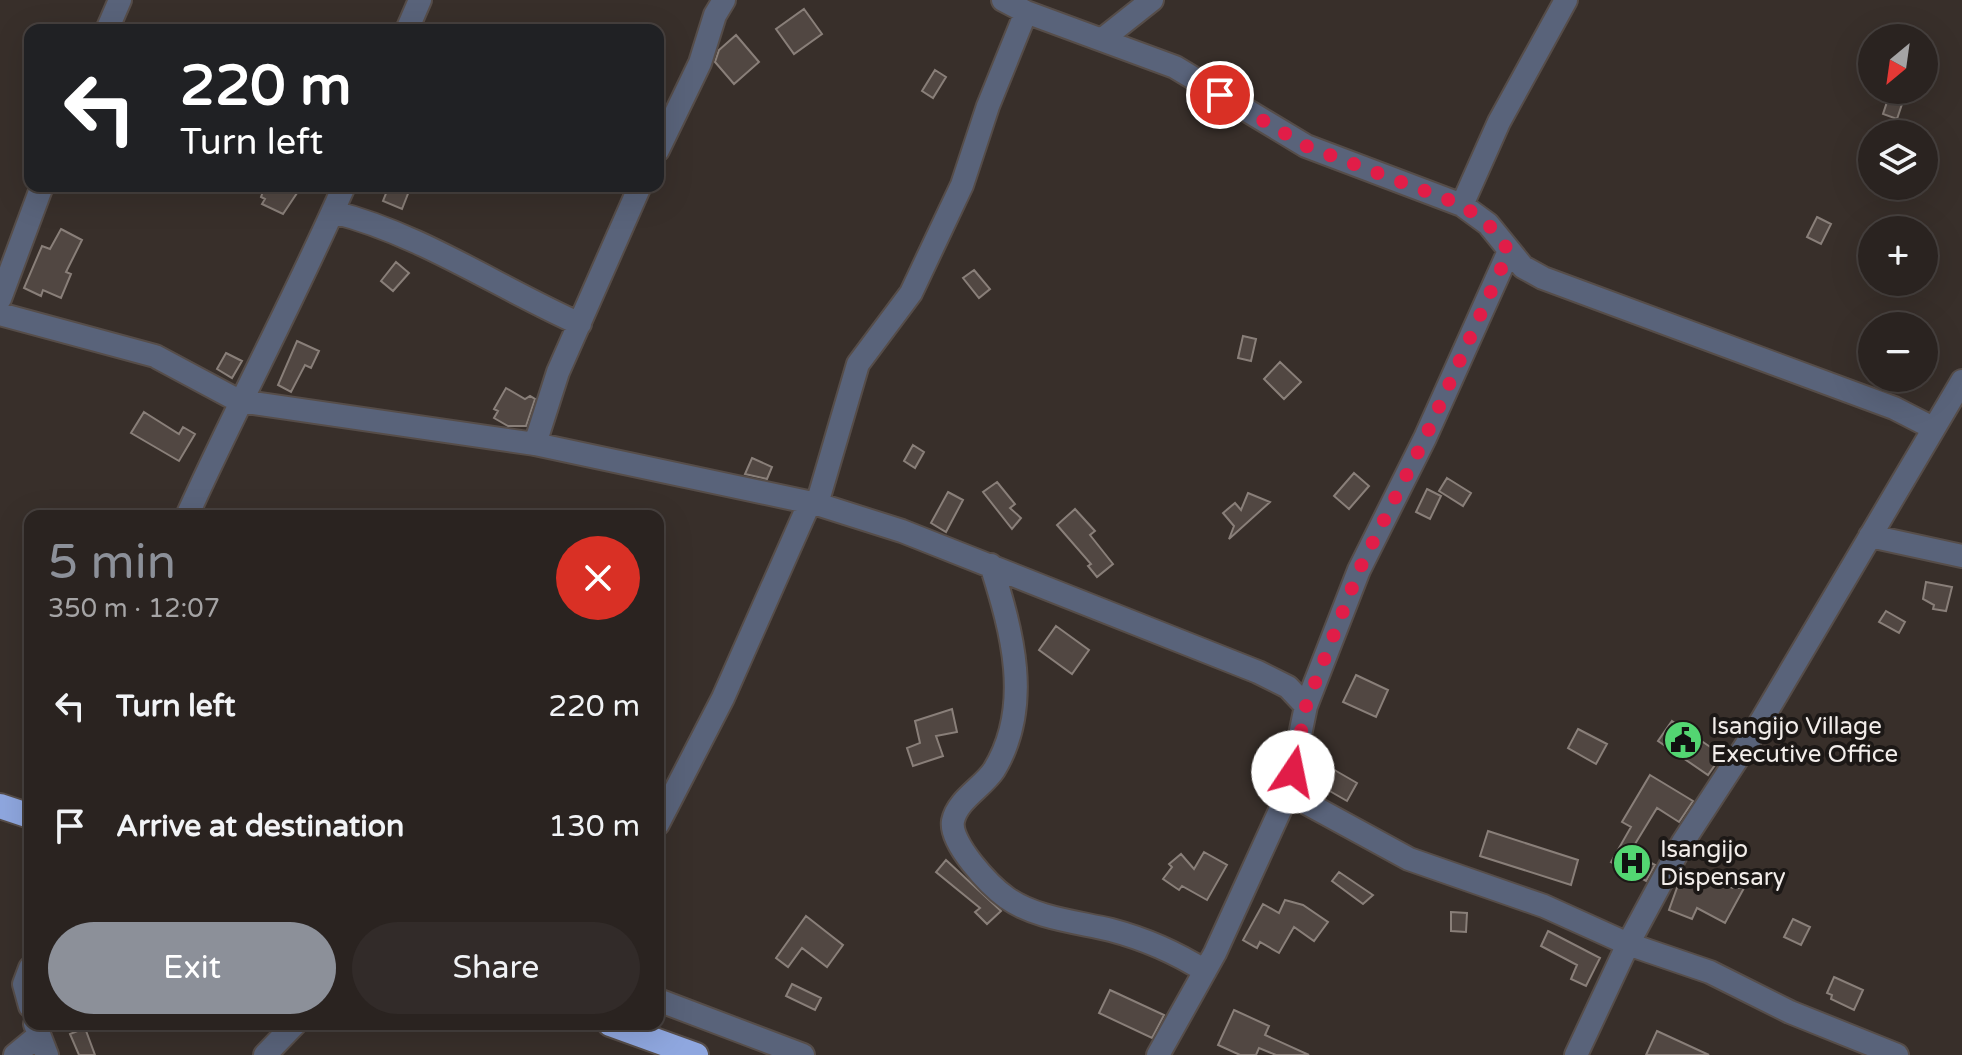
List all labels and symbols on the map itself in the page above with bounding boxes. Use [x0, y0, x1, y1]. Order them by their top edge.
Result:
north arrow [1858, 24, 1938, 104]
pin [1186, 61, 1254, 129]
place label: Isangijo Village Executive Office [1711, 712, 1898, 769]
public building icon: Isangijo Village Executive Office [1662, 719, 1704, 761]
position arrow [1251, 730, 1335, 814]
place label: Isangijo Dispensary [1660, 835, 1786, 892]
hospital icon: Isangijo Dispensary [1611, 842, 1653, 884]

